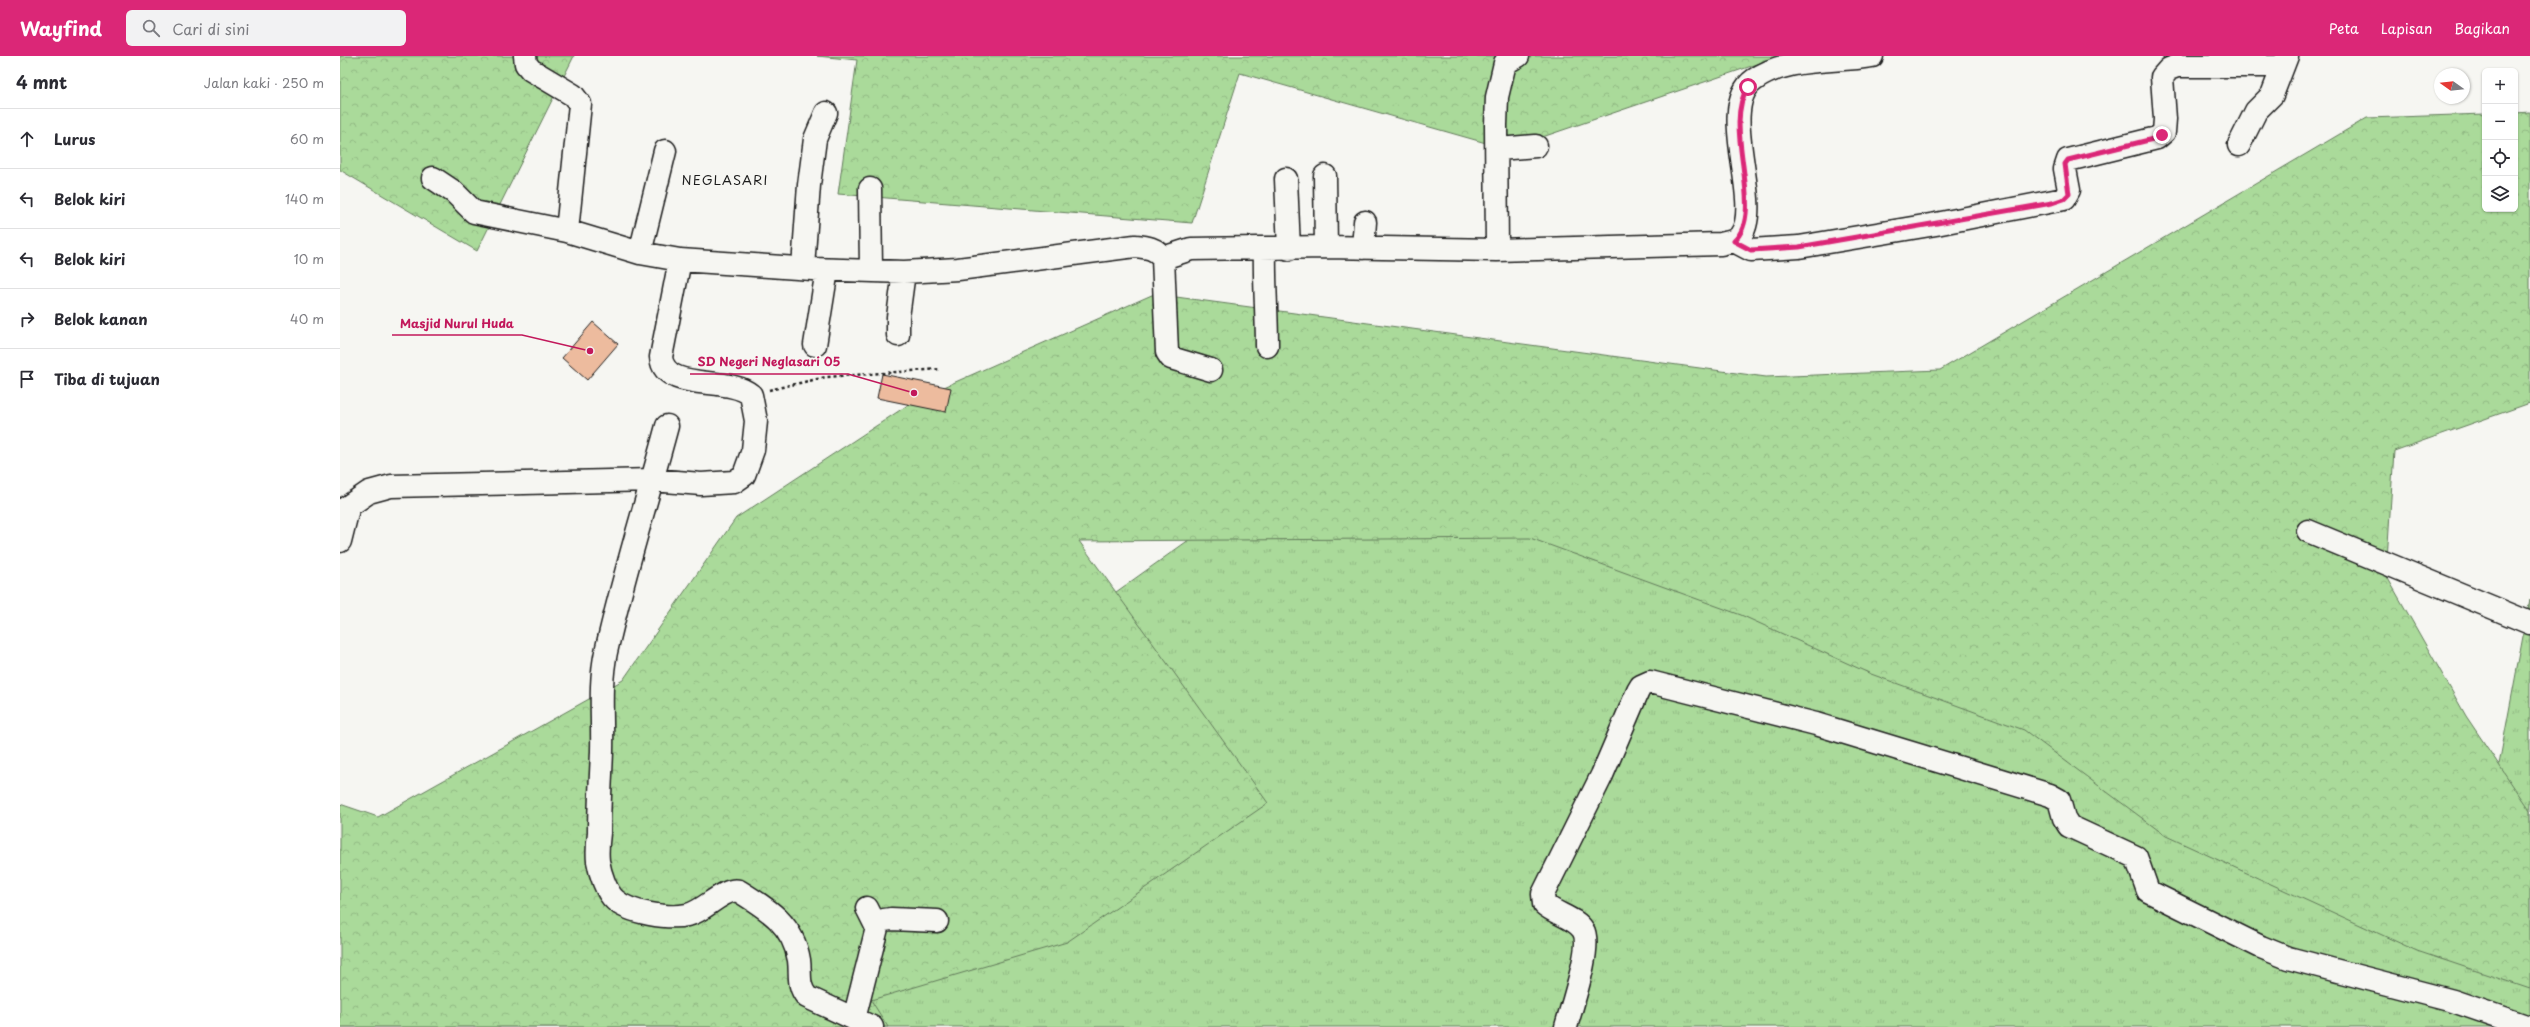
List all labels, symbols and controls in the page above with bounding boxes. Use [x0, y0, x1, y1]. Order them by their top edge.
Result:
search box [126, 10, 406, 46]
text: Wayfind [20, 14, 102, 42]
icon: search [140, 17, 162, 39]
text: Cari di sini [172, 17, 249, 40]
text: Peta [2329, 18, 2359, 39]
text: Lapisan [2381, 18, 2432, 39]
text: Bagikan [2454, 18, 2510, 39]
north arrow [2434, 68, 2470, 104]
map controls [2482, 68, 2518, 212]
button: + [2482, 68, 2518, 104]
text: 4 mnt [16, 69, 67, 95]
text: Jalan kaki · 250 m [204, 73, 324, 92]
route start [1739, 78, 1757, 96]
button: − [2482, 104, 2518, 140]
route end [2153, 126, 2171, 144]
text: Lurus [54, 127, 95, 150]
icon: ahead [16, 128, 38, 150]
text: 60 m [290, 129, 324, 148]
button: locate [2482, 140, 2518, 176]
district label: NEGLASARI [682, 170, 768, 189]
button: layers [2482, 176, 2518, 212]
text: Belok kiri [54, 187, 125, 210]
icon: left [16, 188, 38, 210]
text: 140 m [285, 189, 324, 208]
text: Belok kiri [54, 247, 125, 270]
icon: left [16, 248, 38, 270]
text: 10 m [294, 249, 324, 268]
text: Belok kanan [54, 307, 148, 330]
icon: right [16, 308, 38, 330]
text: 40 m [290, 309, 324, 328]
callout: Masjid Nurul Huda [392, 311, 522, 335]
text: Masjid Nurul Huda [400, 314, 515, 332]
callout: SD Negeri Neglasari 05 [690, 350, 848, 374]
text: SD Negeri Neglasari 05 [698, 352, 840, 370]
text: Tiba di tujuan [54, 367, 160, 390]
icon: arrive [16, 368, 38, 390]

